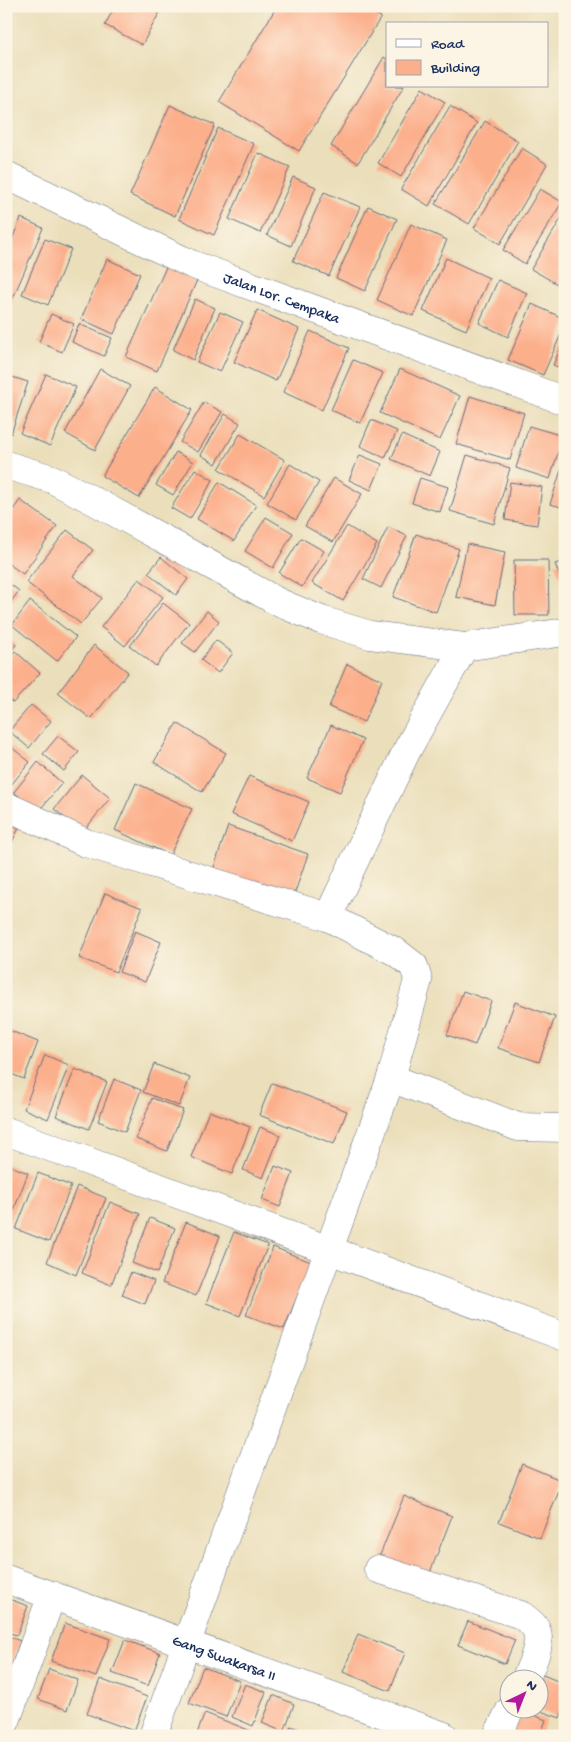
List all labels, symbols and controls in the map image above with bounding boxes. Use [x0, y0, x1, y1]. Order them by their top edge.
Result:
legend [386, 22, 548, 88]
text: Road [431, 36, 465, 54]
text: Building [430, 60, 480, 78]
street label: Jalan Lor. Cempaka [220, 270, 342, 329]
street label: Gang Swakarsa II [169, 1632, 278, 1686]
north arrow [498, 1670, 548, 1720]
text: N [522, 1677, 540, 1696]

